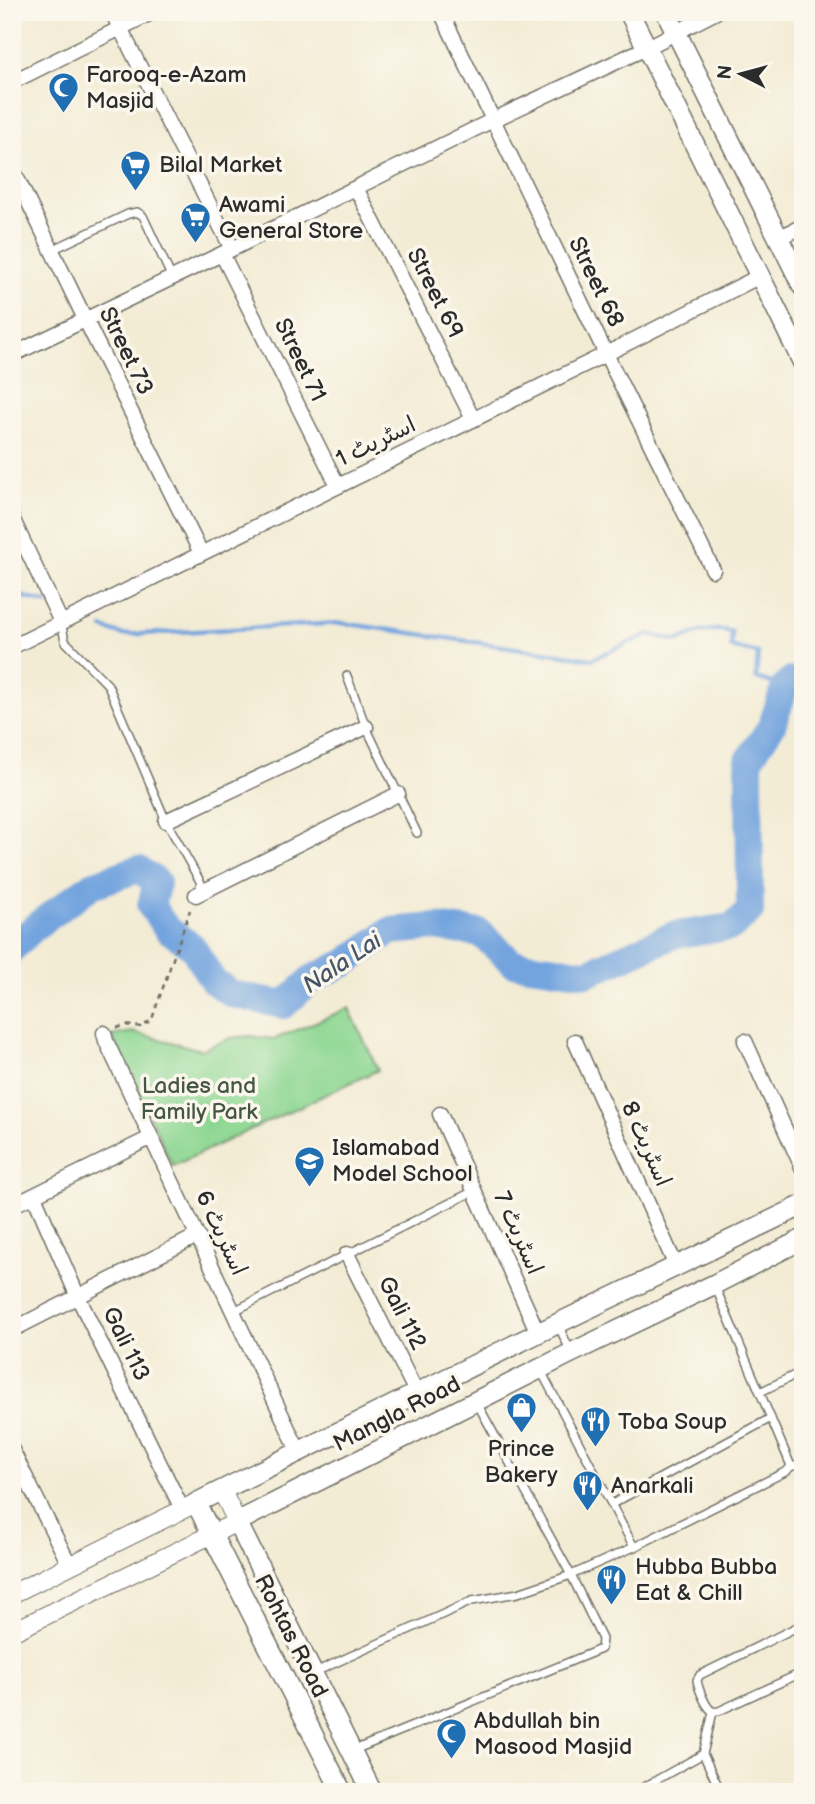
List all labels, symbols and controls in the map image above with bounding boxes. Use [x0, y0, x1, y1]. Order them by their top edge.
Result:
north arrow [706, 38, 776, 108]
place label: Farooq-e-Azam Masjid [86, 61, 247, 115]
text: N [713, 64, 738, 81]
mosque icon: Farooq-e-Azam Masjid [46, 71, 80, 115]
supermarket icon: Bilal Market [119, 148, 153, 192]
place label: Bilal Market [159, 151, 282, 179]
place label: Awami General Store [219, 191, 363, 245]
supermarket icon: Awami General Store [179, 201, 213, 245]
street label: Street 68 [562, 232, 630, 332]
street label: Street 69 [401, 244, 469, 342]
street label: Street 73 [93, 303, 159, 399]
street label: Street 71 [268, 314, 332, 406]
street label: اسٹریٹ 1 [332, 411, 420, 473]
water label: Nala Lai [297, 925, 388, 1000]
park label: Ladies and Family Park [141, 1072, 258, 1126]
street label: اسٹریٹ 8 [615, 1097, 677, 1191]
place label: Islamabad Model School [332, 1134, 473, 1188]
school or university icon: Islamabad Model School [292, 1144, 326, 1188]
street label: اسٹریٹ 6 [189, 1186, 253, 1280]
street label: اسٹریٹ 7 [487, 1187, 549, 1279]
street label: Gali 112 [372, 1272, 432, 1355]
street label: Gali 113 [96, 1302, 156, 1386]
street label: Mangla Road [329, 1370, 465, 1458]
shop icon: Prince Bakery [504, 1391, 538, 1435]
restaurant icon: Toba Soup [578, 1405, 612, 1449]
place label: Toba Soup [618, 1408, 727, 1436]
place label: Prince Bakery [484, 1435, 558, 1489]
restaurant icon: Anarkali [571, 1469, 605, 1513]
place label: Anarkali [611, 1472, 694, 1500]
place label: Hubba Bubba Eat & Chill [635, 1553, 777, 1607]
restaurant icon: Hubba Bubba Eat & Chill [595, 1563, 629, 1607]
street label: Rohtas Road [248, 1570, 334, 1702]
place label: Abdullah bin Masood Masjid [474, 1707, 632, 1761]
mosque icon: Abdullah bin Masood Masjid [434, 1717, 468, 1761]

